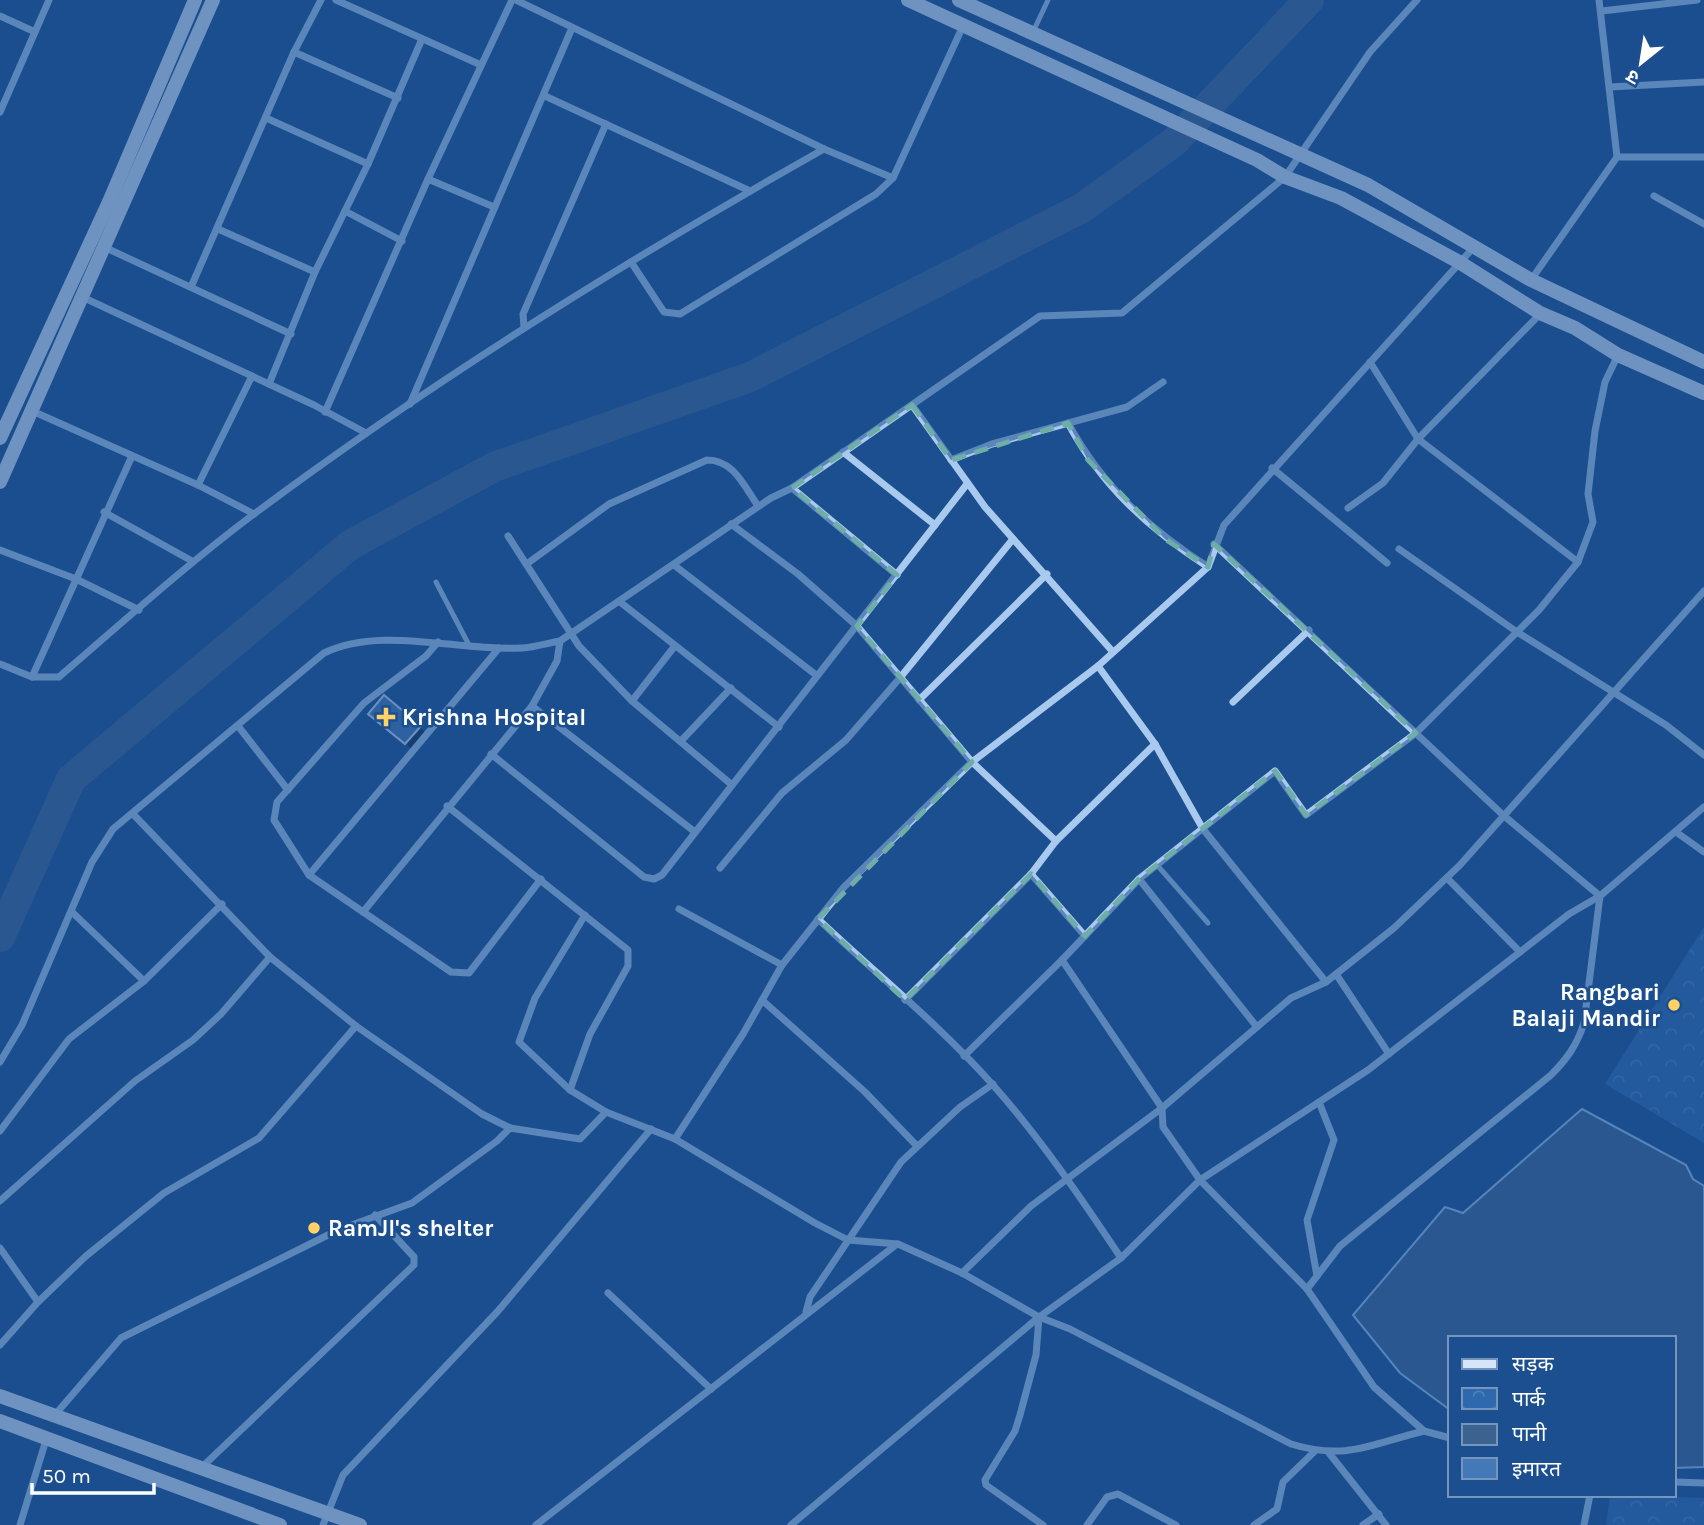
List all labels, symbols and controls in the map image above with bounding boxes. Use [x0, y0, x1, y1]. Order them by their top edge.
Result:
north arrow [1606, 28, 1676, 98]
text: उ [1622, 64, 1643, 89]
place label: Krishna Hospital [402, 704, 586, 731]
marker: Krishna Hospital [376, 707, 396, 727]
place label: Rangbari Balaji Mandir [1512, 979, 1660, 1032]
marker: Rangbari Balaji Mandir [1666, 997, 1682, 1013]
place label: RamJI's shelter [328, 1215, 493, 1242]
marker: RamJI's shelter [306, 1220, 322, 1236]
legend [1448, 1336, 1676, 1497]
text: सड़क [1512, 1352, 1554, 1376]
text: पार्क [1512, 1387, 1546, 1411]
text: पानी [1512, 1422, 1547, 1446]
scale bar [32, 1452, 154, 1496]
text: इमारत [1512, 1457, 1562, 1481]
text: 50 m [42, 1464, 91, 1488]

